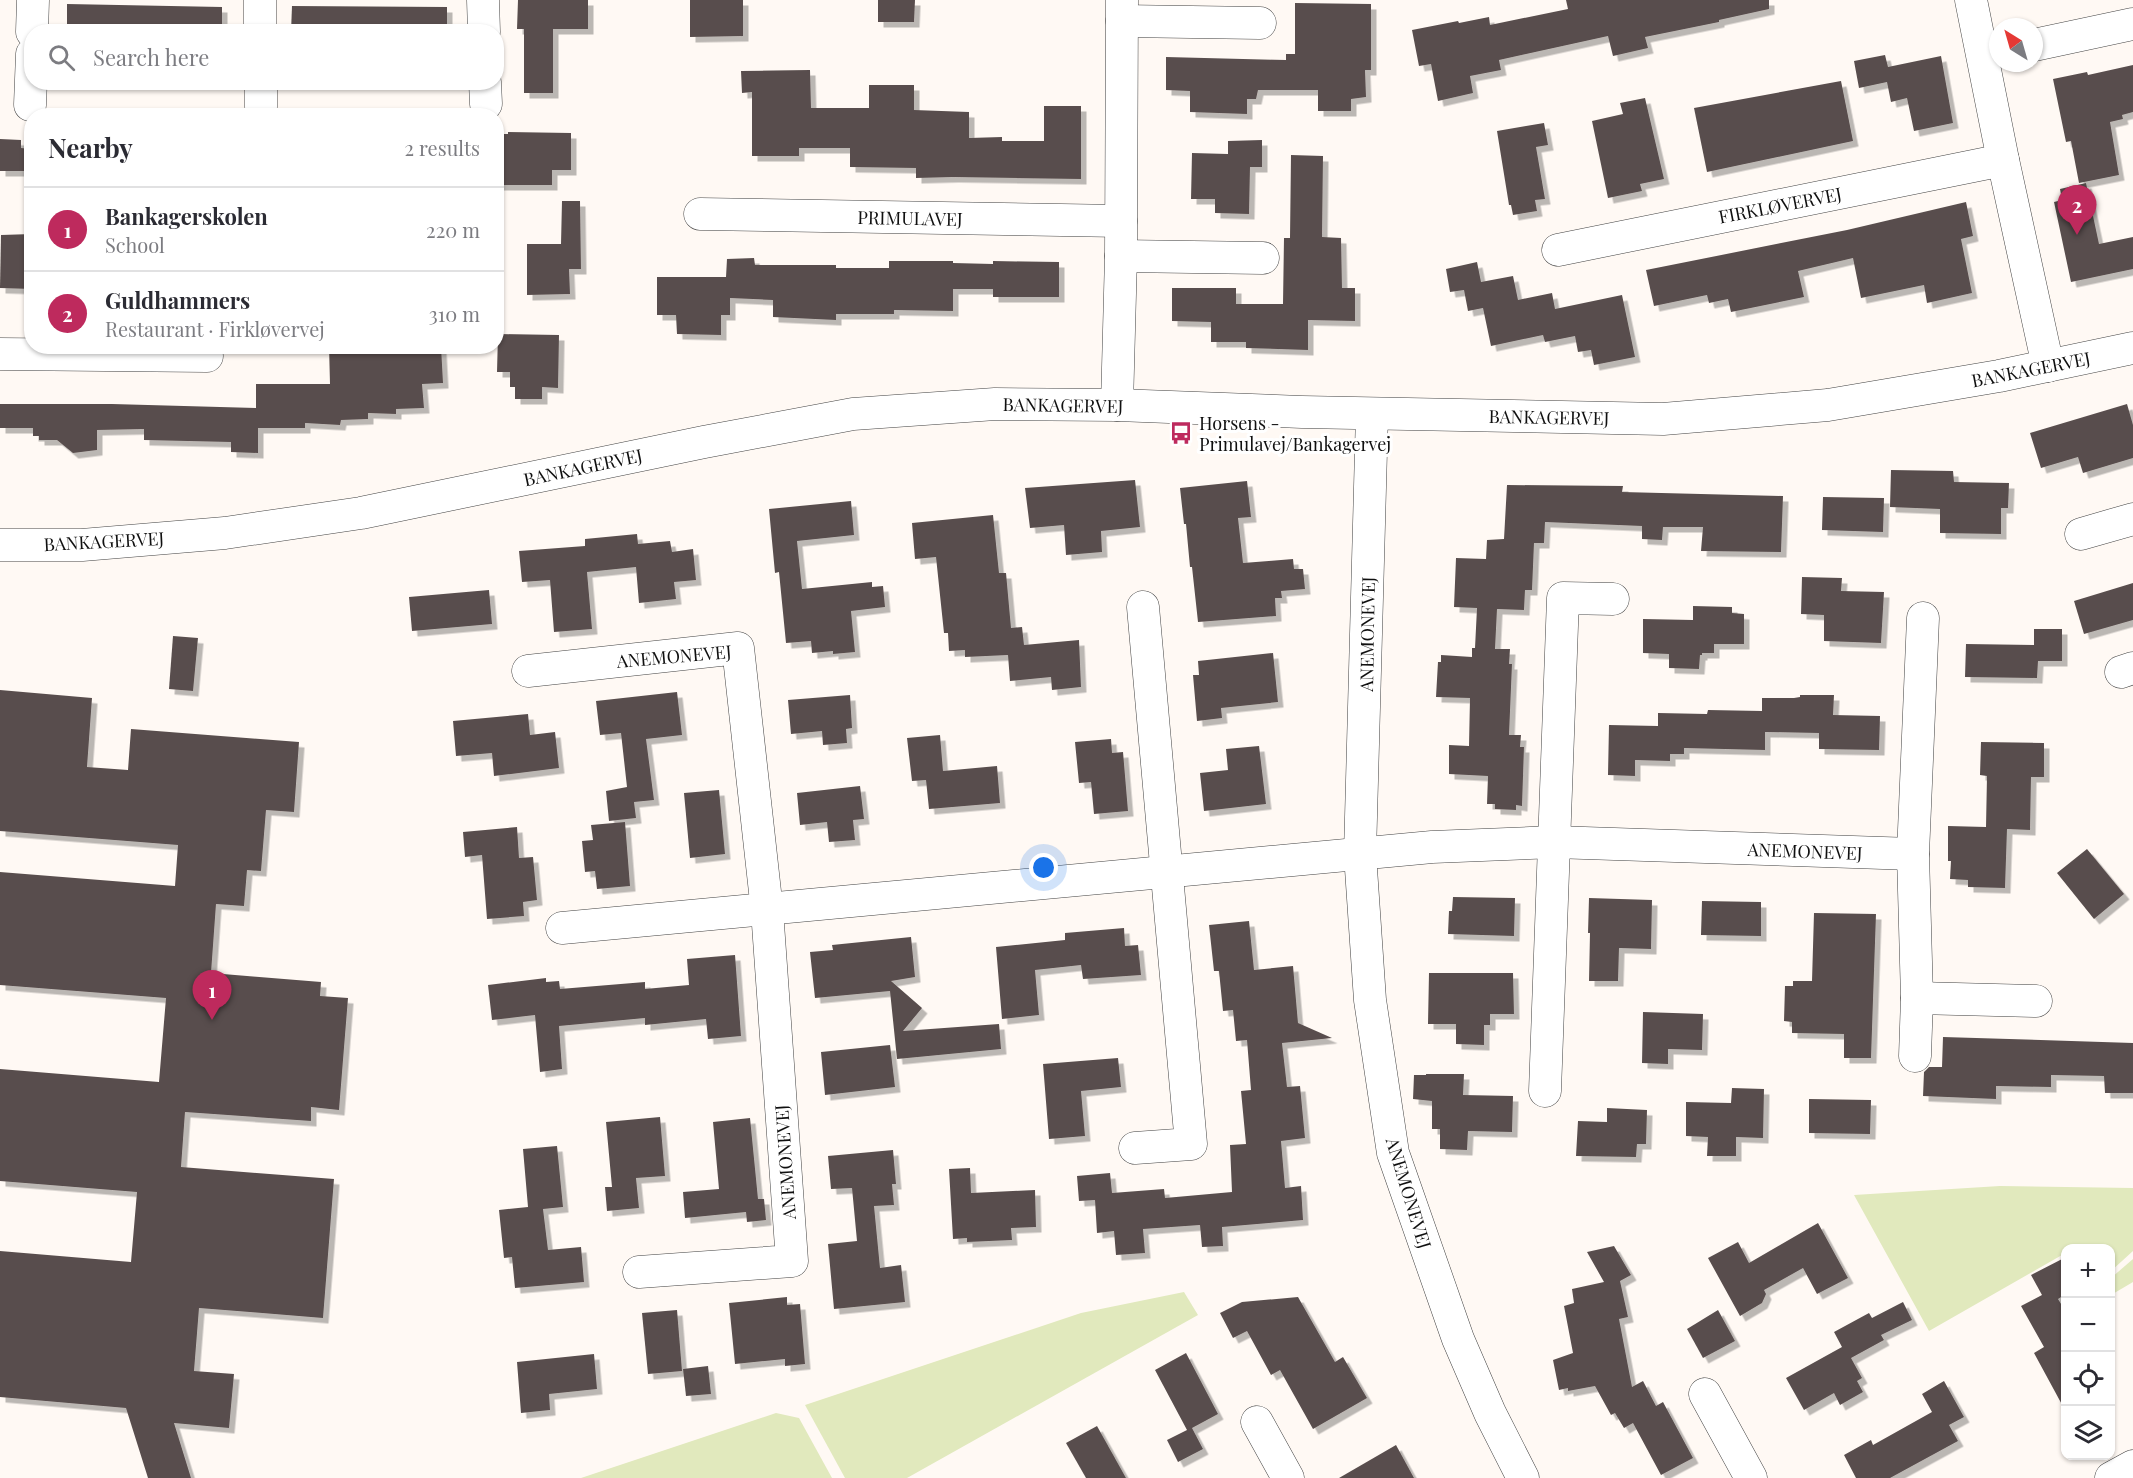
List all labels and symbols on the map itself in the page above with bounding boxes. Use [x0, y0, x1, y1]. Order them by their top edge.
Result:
north arrow [1989, 18, 2043, 72]
street label: FIRKLØVERVEJ [1716, 181, 1844, 229]
pin: 2 [2058, 186, 2096, 235]
street label: PRIMULAVEJ [857, 205, 963, 231]
street label: BANKAGERVEJ [1969, 346, 2093, 392]
street label: BANKAGERVEJ [1002, 392, 1124, 418]
street label: BANKAGERVEJ [1488, 404, 1610, 430]
place label: Horsens - Primulavej/Bankagervej [1199, 411, 1391, 456]
bus stop icon: Horsens - Primulavej/Bankagervej [1168, 420, 1194, 446]
street label: BANKAGERVEJ [521, 443, 645, 491]
street label: BANKAGERVEJ [43, 526, 165, 556]
street label: ANEMONEVEJ [1354, 576, 1380, 693]
street label: ANEMONEVEJ [615, 639, 733, 673]
street label: ANEMONEVEJ [1746, 837, 1863, 865]
your location [1029, 853, 1058, 882]
pin: 1 [192, 970, 232, 1020]
street label: ANEMONEVEJ [769, 1104, 801, 1221]
street label: ANEMONEVEJ [1380, 1133, 1437, 1252]

